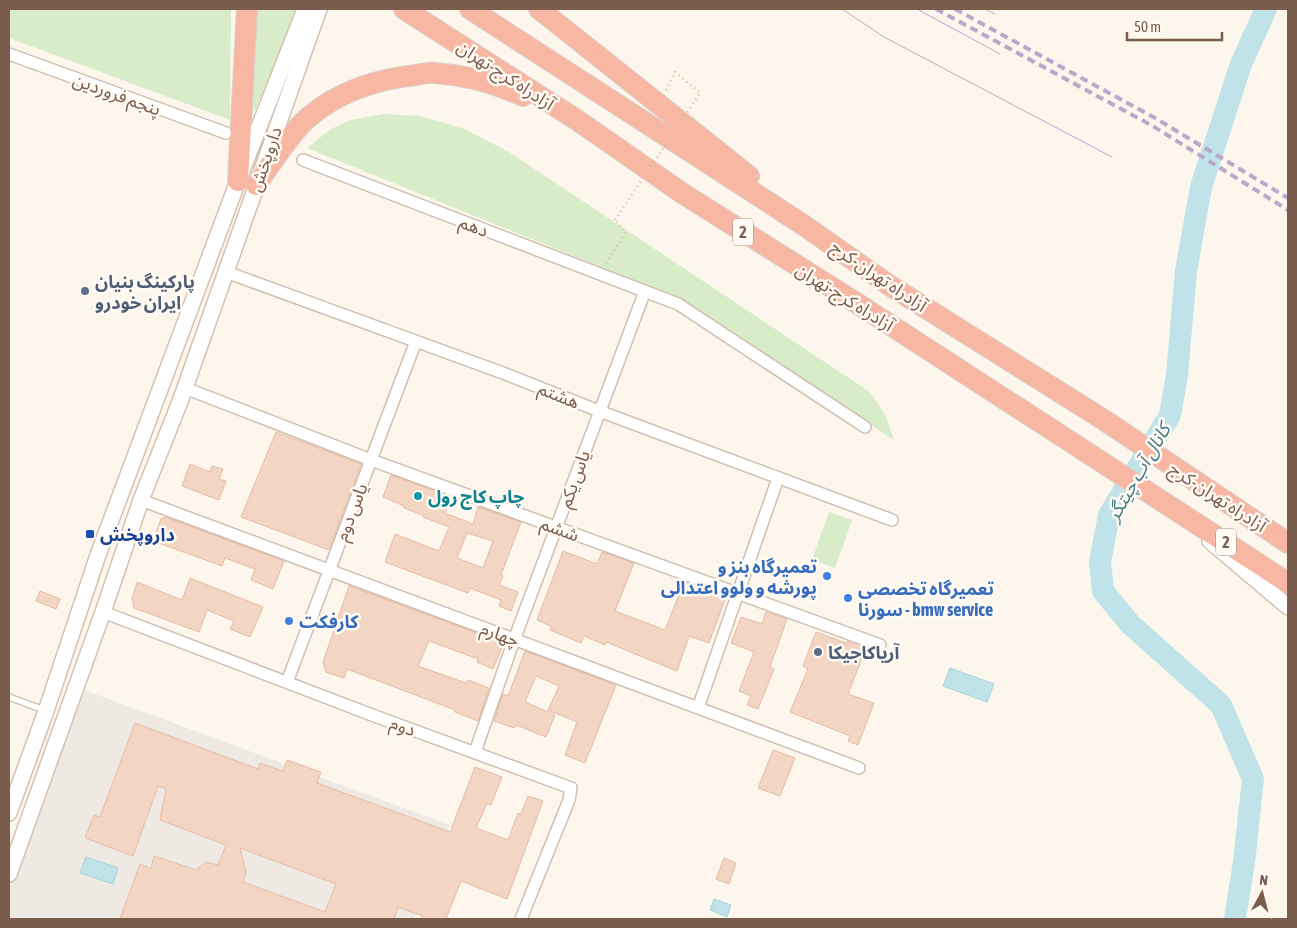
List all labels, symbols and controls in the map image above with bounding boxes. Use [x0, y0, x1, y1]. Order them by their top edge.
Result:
scale bar [1127, 10, 1222, 42]
text: 50 m [1134, 18, 1161, 35]
street label: آزادراه کرج-تهران [452, 36, 559, 117]
street label: پنجم فروردین [69, 68, 164, 122]
street label: داروپخش [244, 124, 287, 195]
street label: دهم [456, 211, 491, 244]
road number: 2 [733, 218, 753, 246]
street label: آزادراه تهران-کرج [825, 236, 932, 319]
street label: آزادراه کرج-تهران [790, 258, 899, 338]
place label: پارکینگ بنیان ایران خودرو [95, 271, 195, 314]
marker: پارکینگ بنیان ایران خودرو [79, 285, 91, 297]
street label: هشتم [534, 377, 583, 415]
water label: کانال آب چیتگر [1100, 416, 1178, 527]
street label: یاس یکم [554, 447, 597, 512]
street label: آزادراه تهران-کرج [1164, 458, 1271, 539]
street label: یاس دوم [330, 480, 375, 545]
place label: چاپ کاج رول [428, 486, 524, 510]
marker: چاپ کاج رول [412, 490, 424, 502]
street label: ششم [537, 512, 582, 548]
place label: داروپخش [100, 524, 175, 546]
marker: داروپخش [84, 528, 96, 540]
road number: 2 [1216, 528, 1236, 556]
place label: تعمیرگاه بنز و پورشه و ولوو اعتدالی [661, 556, 818, 599]
marker: تعمیرگاه بنز و پورشه و ولوو اعتدالی [821, 570, 833, 582]
place label: تعمیرگاه تخصصی سورنا - bmw service [858, 578, 995, 621]
marker: تعمیرگاه تخصصی سورنا - bmw service [842, 592, 854, 604]
place label: کارفکت [299, 611, 359, 633]
marker: کارفکت [283, 615, 295, 627]
street label: چهارم [476, 617, 522, 654]
place label: آریاکاجیکا [828, 642, 901, 664]
marker: آریاکاجیکا [812, 646, 824, 658]
street label: دوم [386, 712, 419, 744]
north arrow [1237, 868, 1287, 918]
text: N [1259, 872, 1269, 889]

